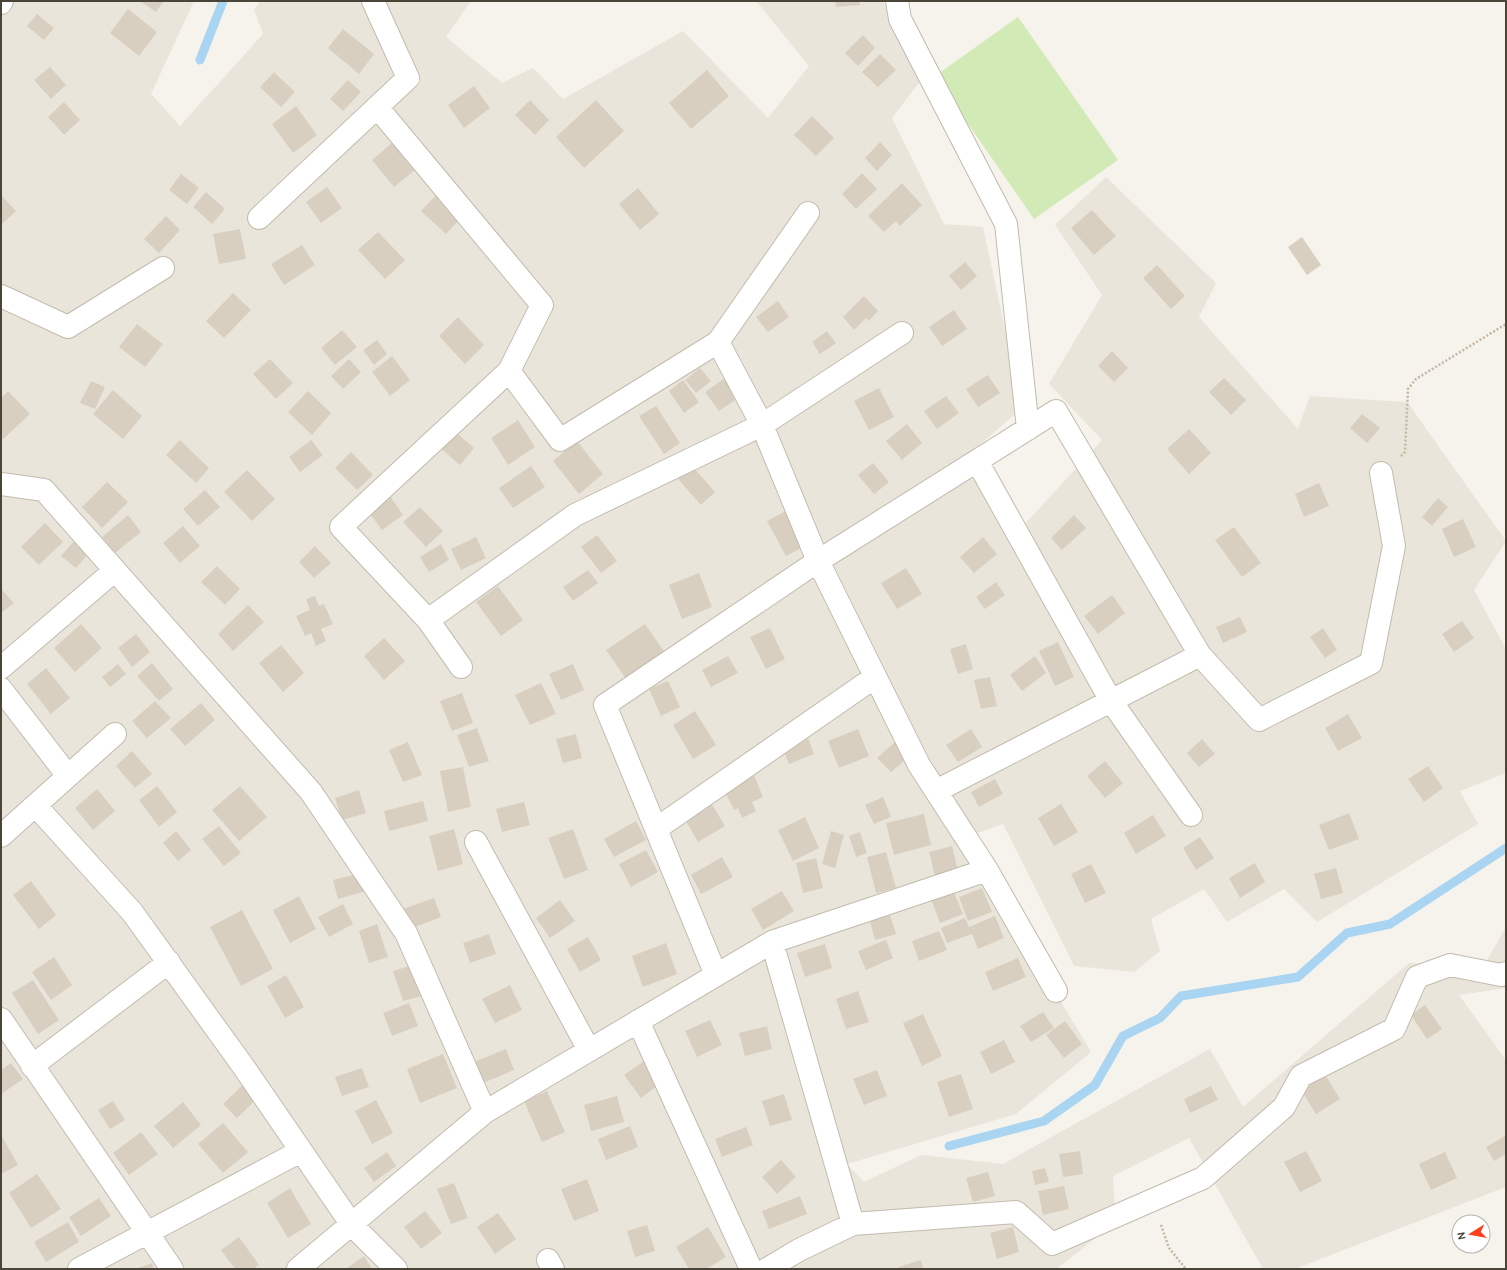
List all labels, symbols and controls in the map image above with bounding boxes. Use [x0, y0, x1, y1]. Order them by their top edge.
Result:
north arrow [1451, 1214, 1491, 1254]
text: N [1455, 1231, 1469, 1241]

